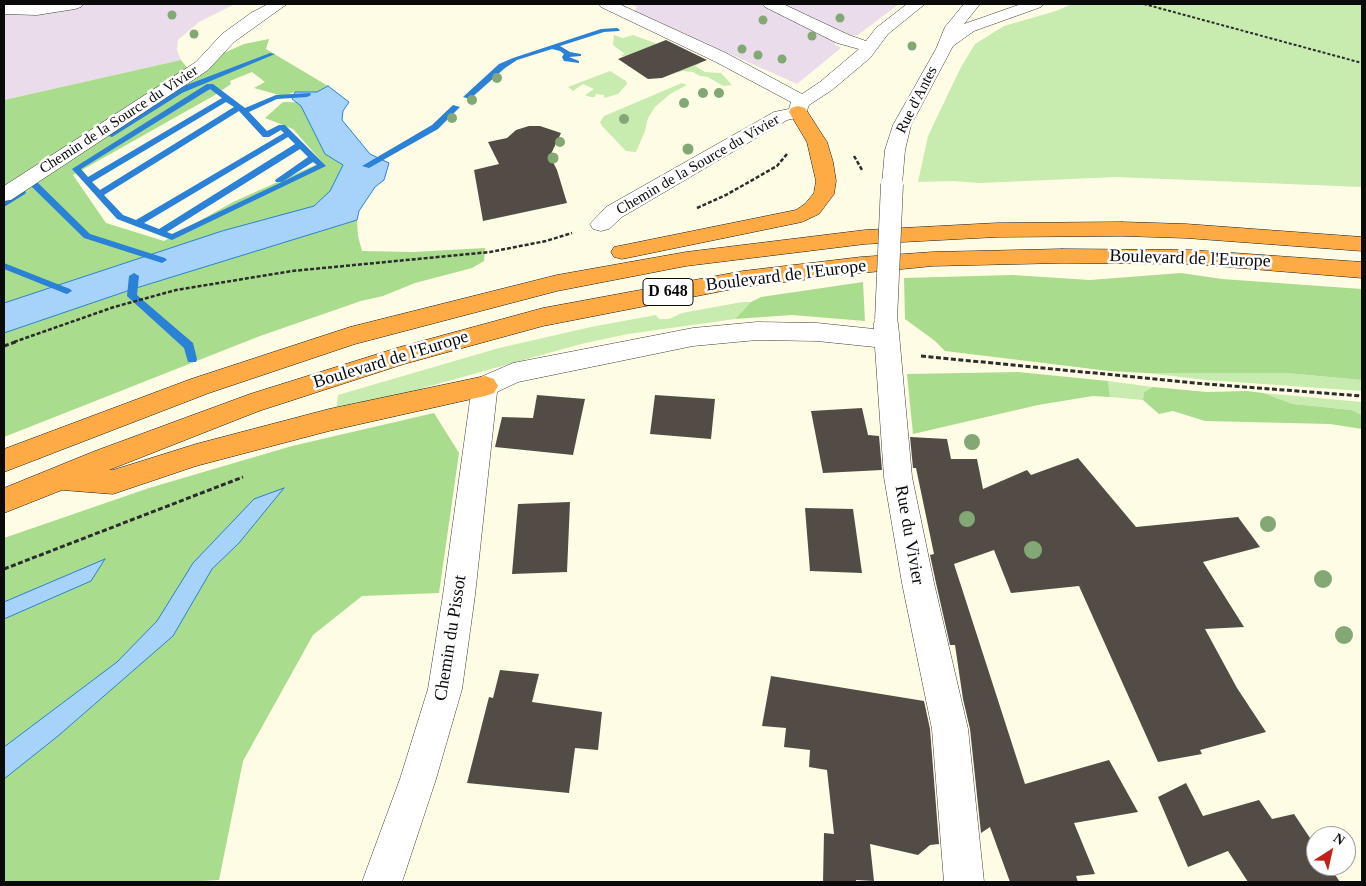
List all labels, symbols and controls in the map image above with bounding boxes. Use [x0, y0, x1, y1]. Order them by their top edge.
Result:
street label: Chemin de la Source du Vivier [36, 62, 202, 178]
street label: Rue d'Antes [892, 63, 942, 137]
street label: Chemin de la Source du Vivier [613, 111, 783, 219]
street label: Boulevard de l'Europe [1109, 245, 1271, 273]
street label: Boulevard de l'Europe [705, 255, 867, 297]
road number: D 648 [643, 278, 693, 306]
street label: Boulevard de l'Europe [311, 326, 471, 394]
street label: Rue du Vivier [890, 483, 928, 587]
street label: Chemin du Pissot [430, 574, 472, 702]
north arrow [1306, 826, 1356, 876]
text: N [1331, 830, 1348, 848]

